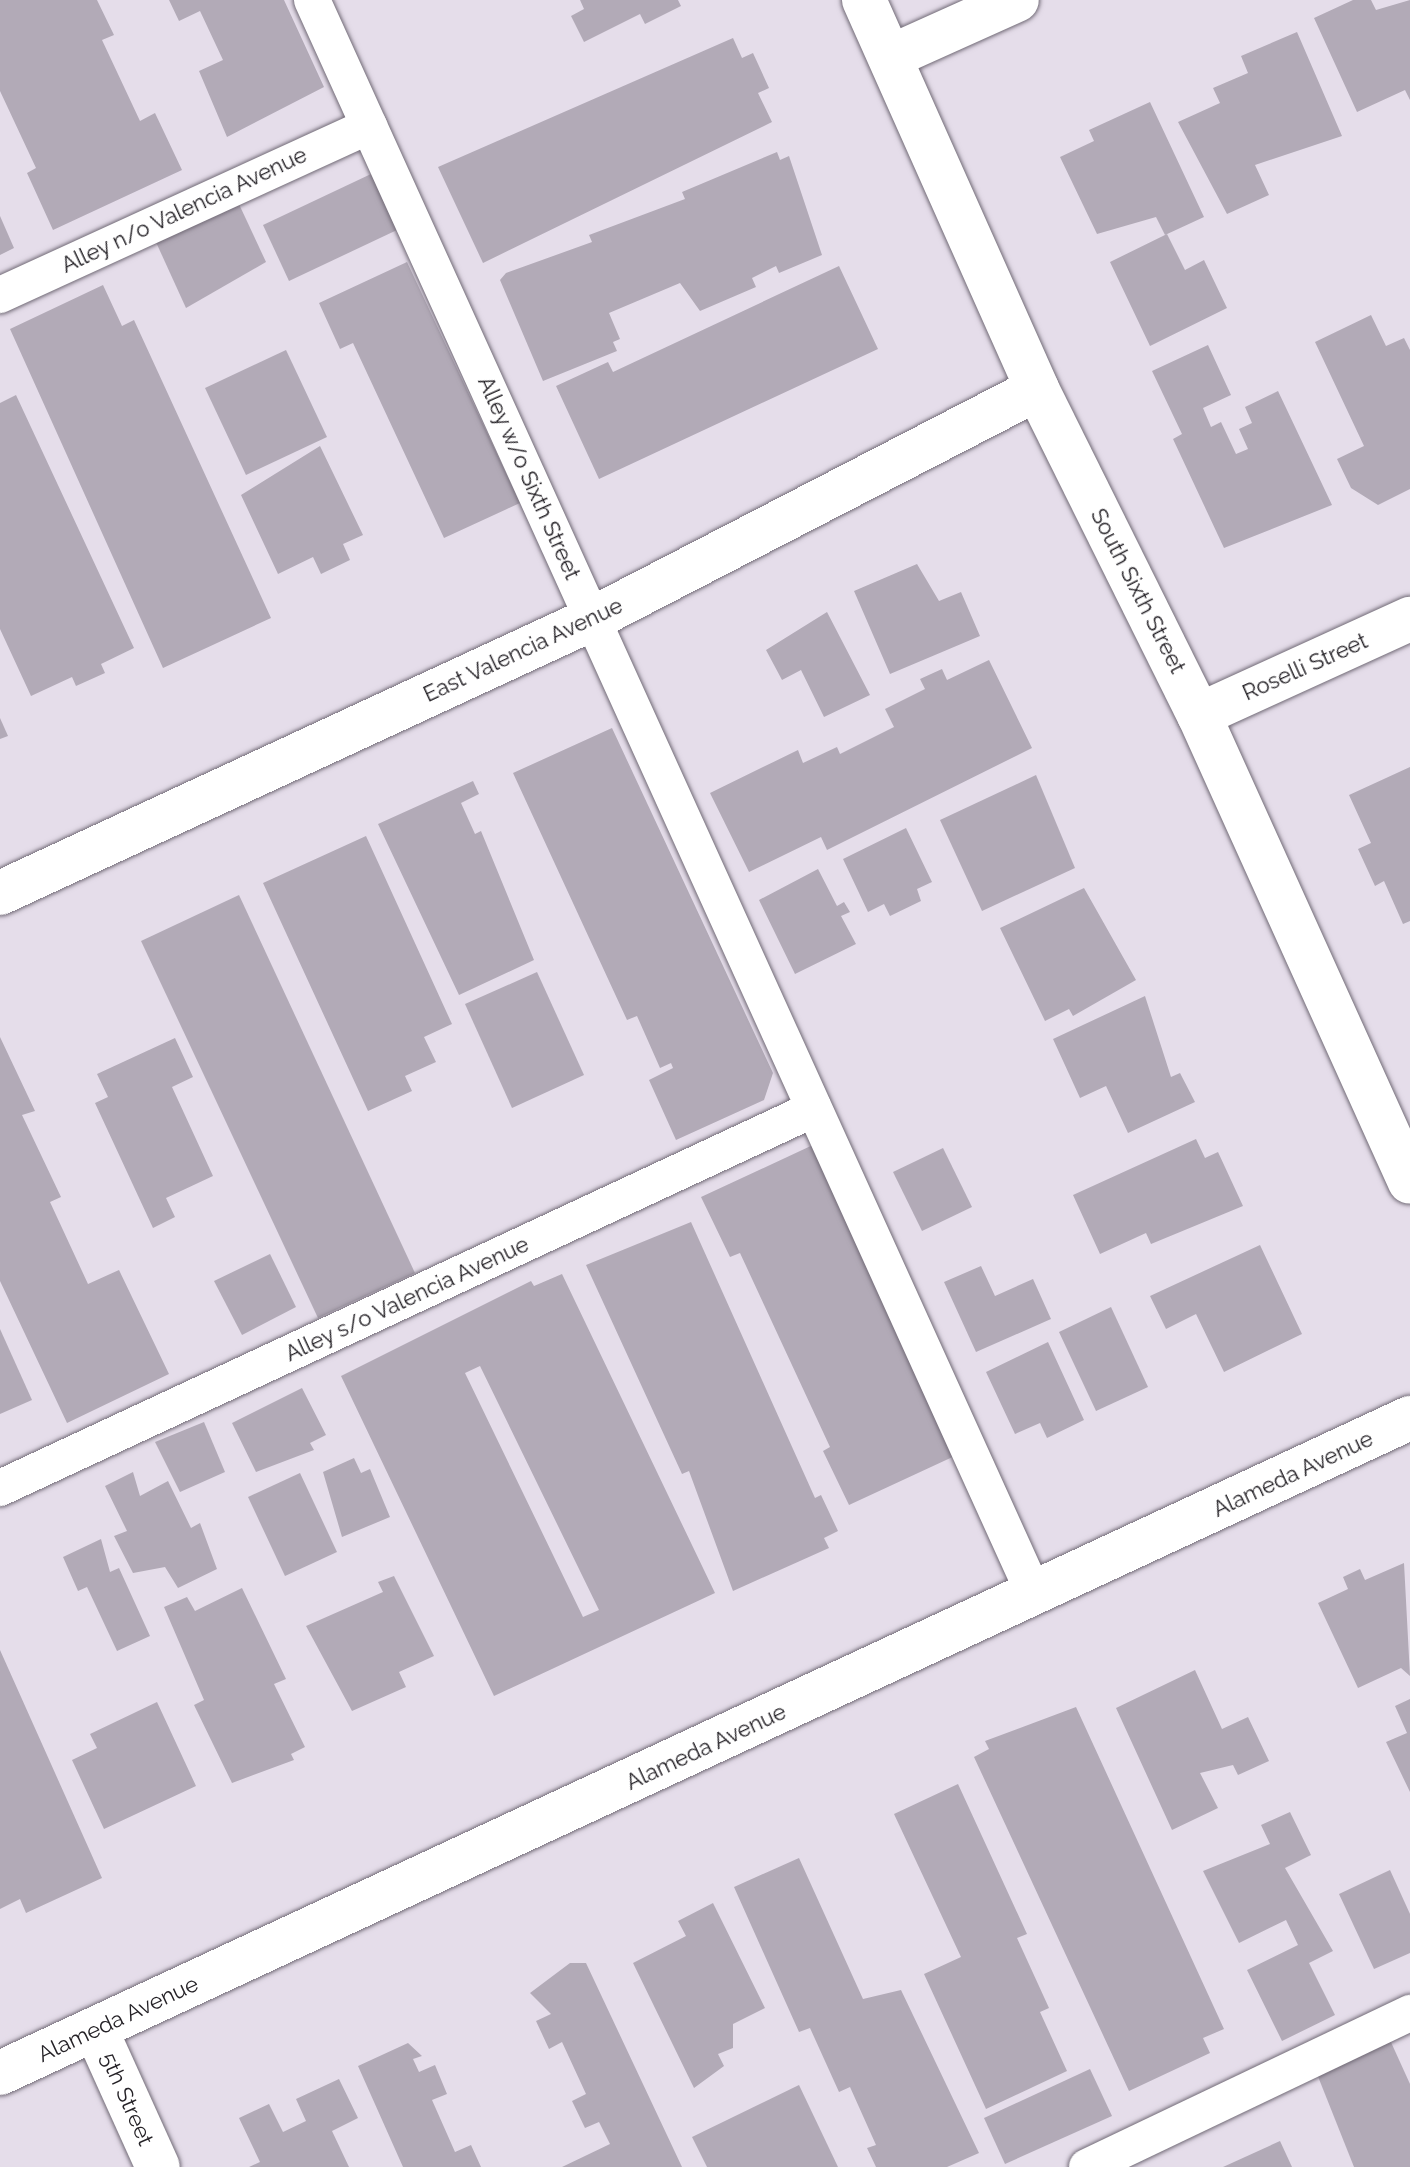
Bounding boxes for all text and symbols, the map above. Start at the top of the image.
street label: Alley n/o Valencia Avenue [56,141,312,279]
street label: Alley w/o Sixth Street [472,372,586,584]
street label: South Sixth Street [1085,504,1191,678]
street label: East Valencia Avenue [419,592,627,708]
street label: Roselli Street [1238,628,1372,706]
street label: Alley s/o Valencia Avenue [280,1230,534,1368]
street label: Alameda Avenue [1208,1425,1378,1523]
street label: Alameda Avenue [621,1698,791,1796]
street label: Alameda Avenue [33,1970,203,2068]
street label: 5th Street [95,2049,159,2149]

